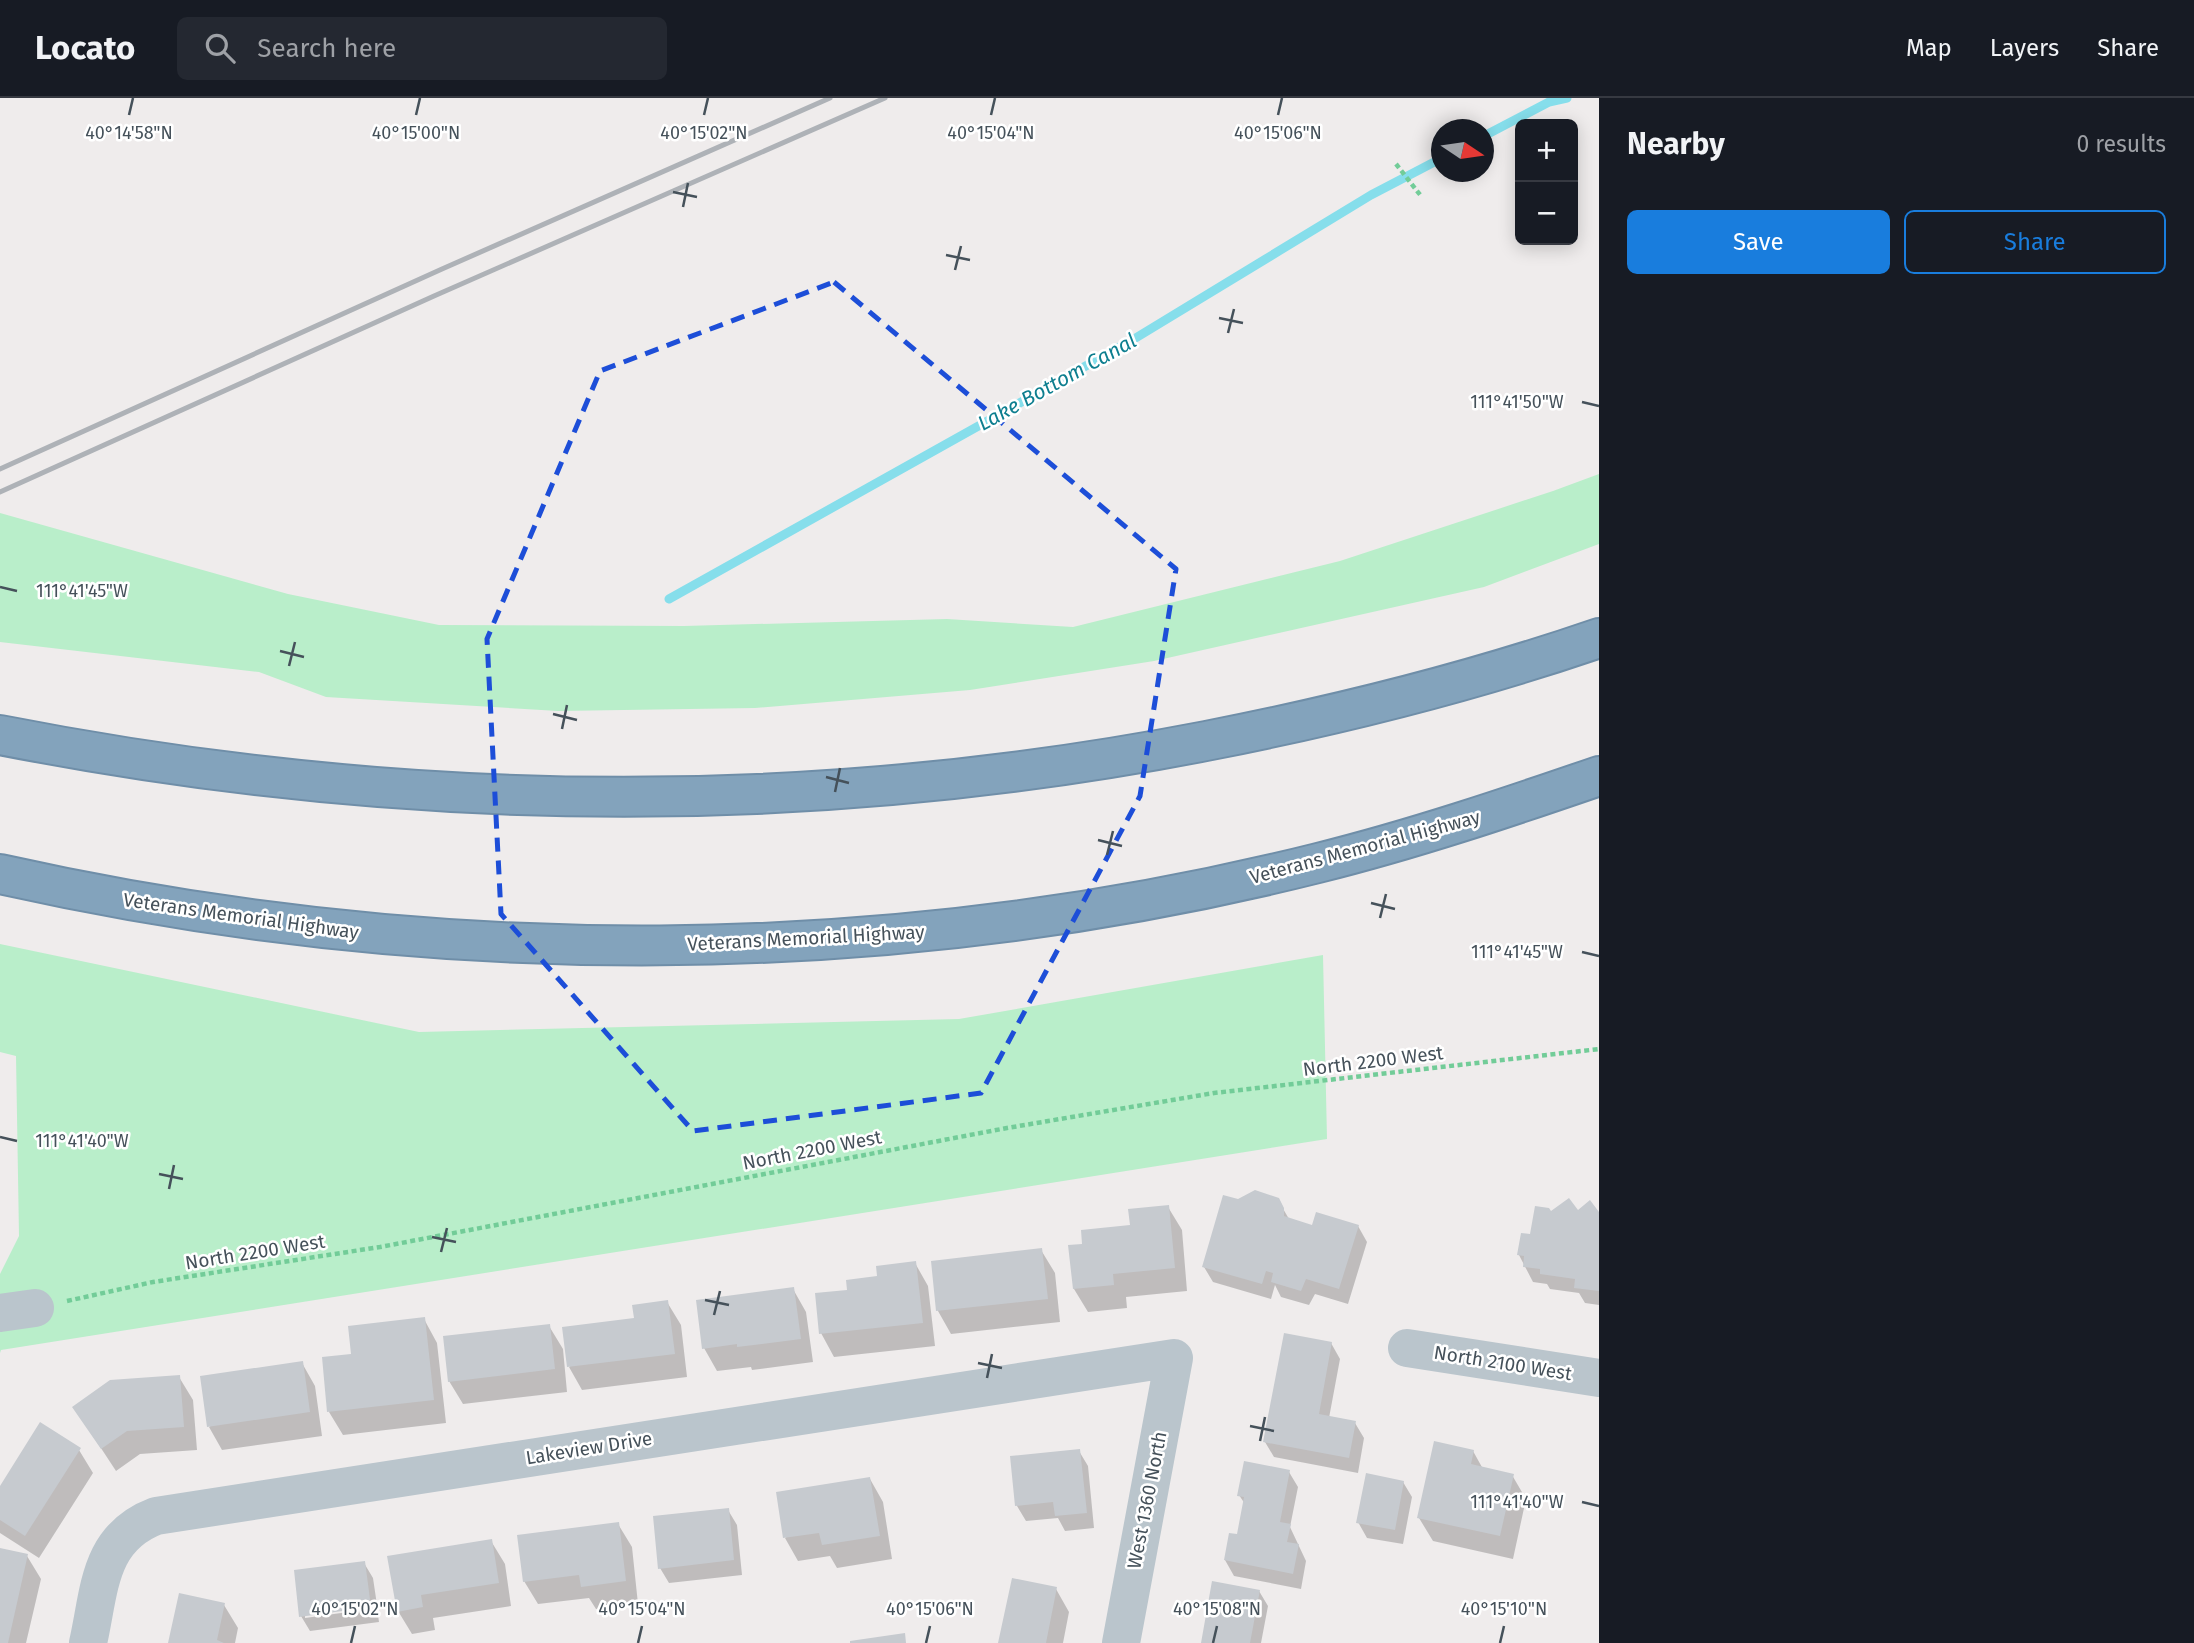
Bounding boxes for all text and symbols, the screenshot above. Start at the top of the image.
search box [177,17,667,80]
text: Locato [35,28,135,68]
icon: search [201,29,239,67]
text: Search here [257,33,396,64]
text: Map [1906,34,1952,62]
text: Layers [1990,34,2059,62]
text: Share [2097,34,2159,62]
north arrow [1431,119,1494,182]
map controls [1515,119,1578,245]
button: + [1515,119,1578,182]
text: 40°14'58"N [85,122,173,144]
text: 40°15'00"N [372,122,460,144]
text: 40°15'02"N [660,122,748,144]
text: 40°15'04"N [947,122,1035,144]
text: 40°15'06"N [1234,122,1322,144]
text: Nearby [1627,126,1725,162]
text: 0 results [2076,130,2166,158]
button: − [1515,182,1578,245]
button: Save [1627,210,1890,274]
button: Share [1904,210,2166,274]
water label: Lake Bottom Canal [973,328,1141,436]
text: 111°41'50"W [1470,391,1564,413]
text: 111°41'45"W [36,580,128,602]
street label: Veterans Memorial Highway [1247,805,1483,889]
street label: Veterans Memorial Highway [122,888,361,944]
street label: Veterans Memorial Highway [687,920,926,956]
text: 111°41'45"W [1471,941,1563,963]
street label: North 2200 West [1302,1041,1445,1081]
street label: North 2200 West [741,1125,884,1175]
text: 111°41'40"W [35,1130,129,1152]
street label: North 2200 West [184,1230,327,1274]
street label: North 2100 West [1432,1341,1574,1385]
street label: Lakeview Drive [524,1427,654,1469]
street label: West 1360 North [1122,1429,1172,1571]
text: 111°41'40"W [1470,1491,1564,1513]
text: 40°15'02"N [311,1598,399,1620]
text: 40°15'04"N [598,1598,686,1620]
text: 40°15'06"N [886,1598,974,1620]
text: 40°15'08"N [1173,1598,1261,1620]
text: 40°15'10"N [1461,1598,1547,1620]

